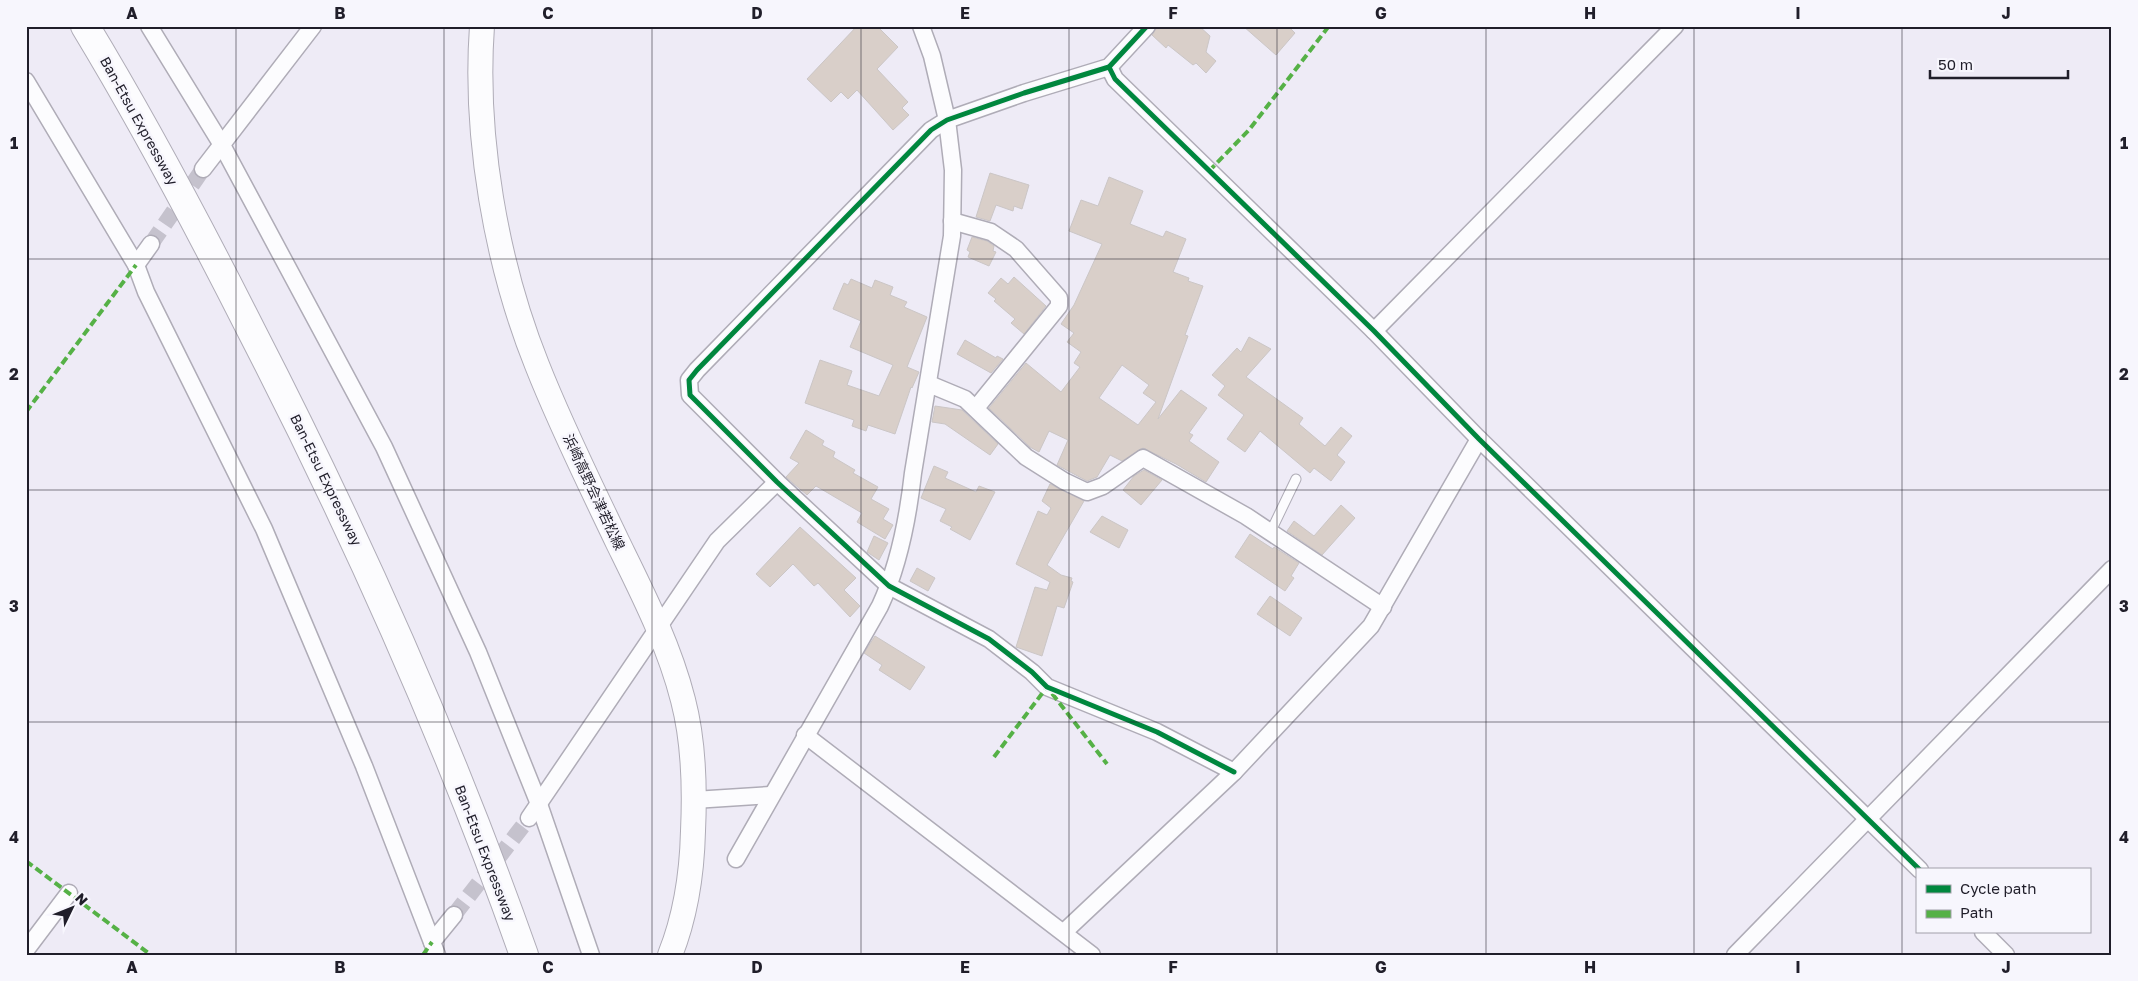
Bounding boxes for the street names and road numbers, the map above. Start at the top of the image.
street label: Ban-Etsu Expressway [97,53,182,188]
street label: Ban-Etsu Expressway [287,411,366,549]
street label: 浜崎高野会津若松線 [560,431,629,552]
street label: Ban-Etsu Expressway [452,782,519,923]

